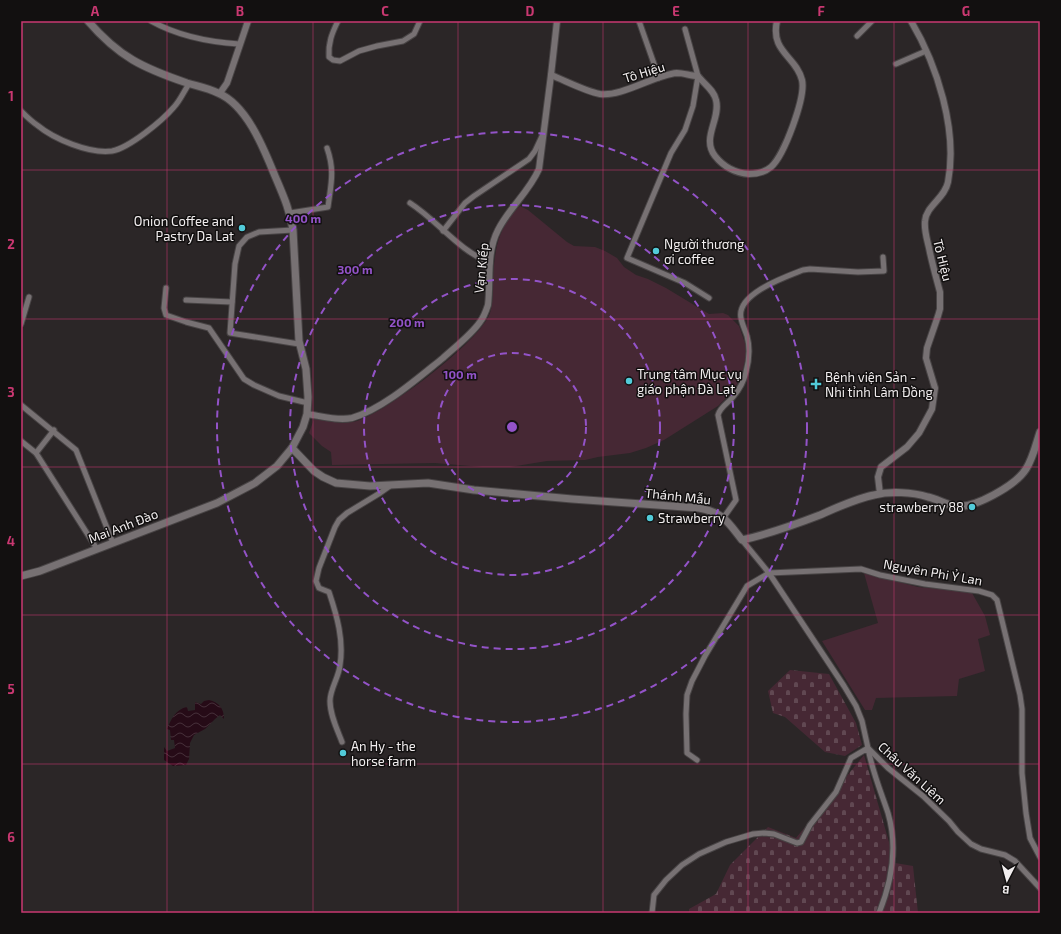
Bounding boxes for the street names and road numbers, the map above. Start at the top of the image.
street label: Tô Hiệu [621,58,667,86]
street label: Tô Hiệu [930,237,956,283]
street label: Vạn Kiếp [470,242,492,294]
street label: Thánh Mẫu [644,485,712,507]
street label: Mai Anh Đào [86,505,160,547]
street label: Nguyên Phi Ỷ Lan [882,554,984,589]
street label: Châu Văn Liêm [875,738,949,808]

